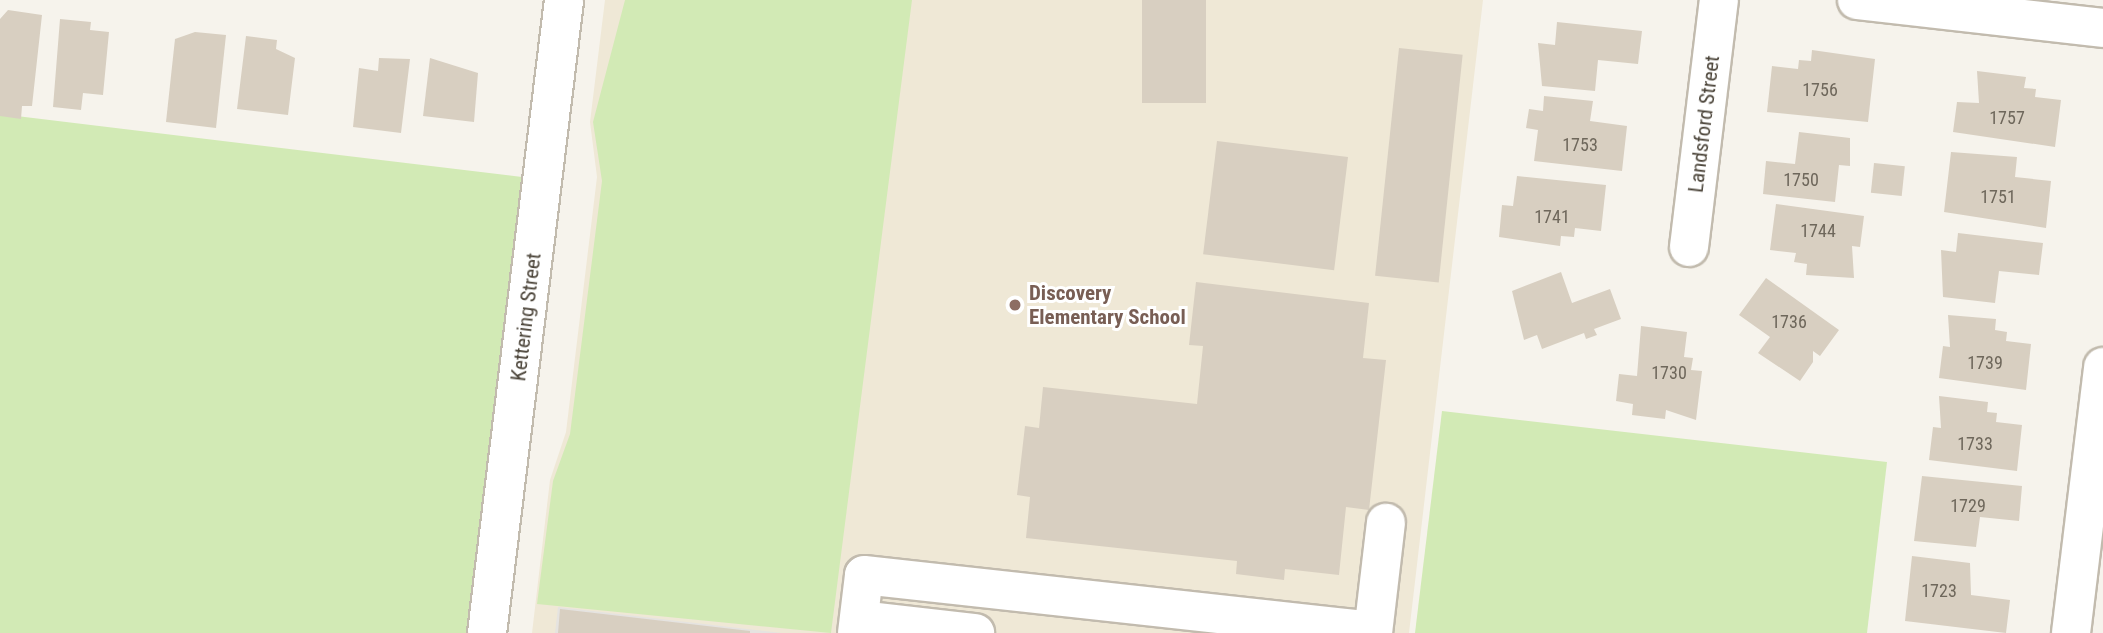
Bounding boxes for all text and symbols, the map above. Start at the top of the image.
street label: Landsford Street [1683,54,1725,194]
house number: 1756 [1802,79,1838,101]
house number: 1757 [1989,107,2025,129]
house number: 1753 [1562,134,1598,156]
house number: 1750 [1783,169,1819,191]
house number: 1751 [1980,186,2016,208]
house number: 1741 [1534,206,1570,228]
house number: 1744 [1800,220,1836,242]
street label: Kettering Street [506,251,546,383]
place label: Discovery Elementary School [1029,280,1186,330]
marker: Discovery Elementary School [1007,297,1023,313]
house number: 1736 [1771,311,1807,333]
house number: 1739 [1967,352,2003,374]
house number: 1730 [1651,362,1687,384]
house number: 1733 [1957,433,1993,455]
house number: 1729 [1950,495,1986,517]
house number: 1723 [1921,580,1957,602]

